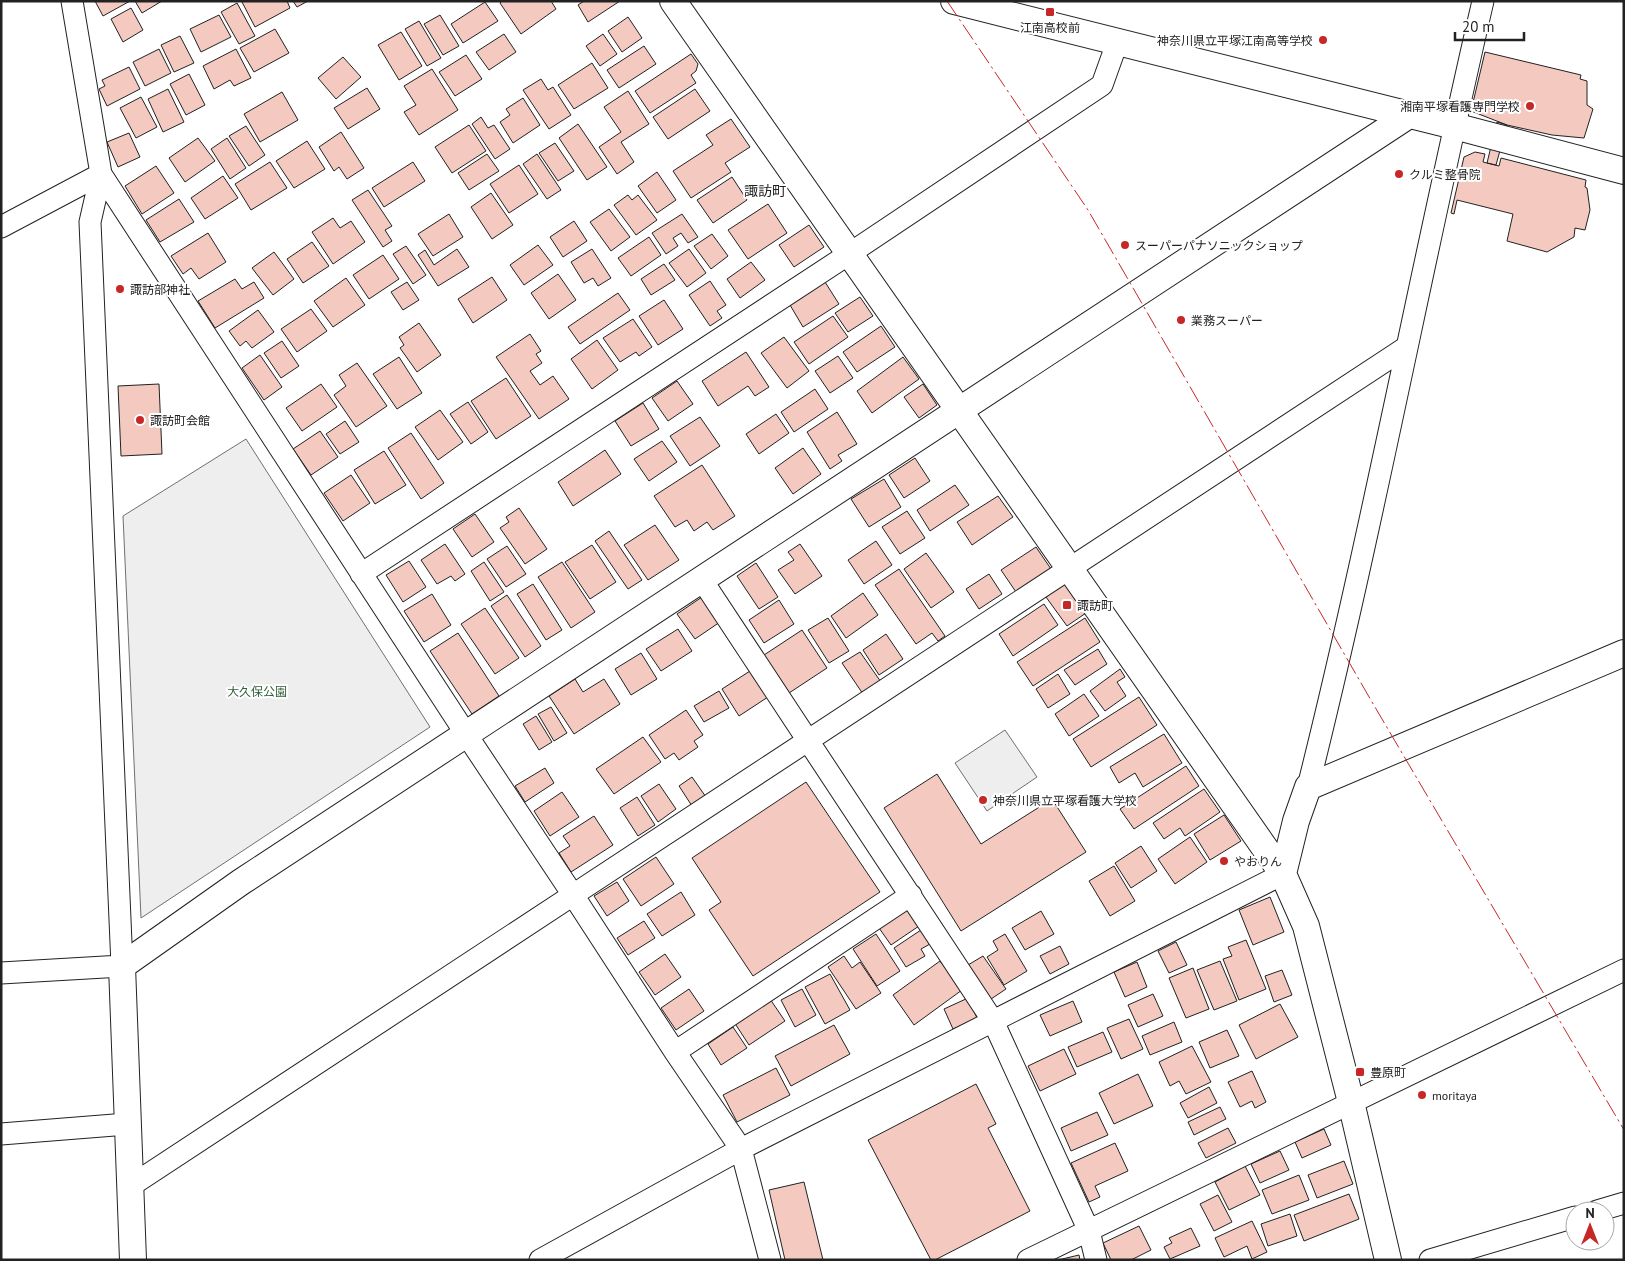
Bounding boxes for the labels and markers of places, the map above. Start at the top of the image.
marker: 江南高校前 [1044,6,1056,18]
place label: 江南高校前 [1020,20,1080,35]
place label: 神奈川県立平塚江南高等学校 [1157,33,1313,48]
marker: 神奈川県立平塚江南高等学校 [1317,34,1329,46]
place label: 湘南平塚看護専門学校 [1400,99,1520,114]
marker: 湘南平塚看護専門学校 [1524,100,1536,112]
place label: クルミ整骨院 [1409,167,1481,182]
marker: クルミ整骨院 [1393,168,1405,180]
place label: スーパーパナソニックショップ [1135,238,1303,253]
marker: スーパーパナソニックショップ [1119,239,1131,251]
place label: 諏訪部神社 [130,282,190,297]
marker: 諏訪部神社 [114,283,126,295]
place label: 業務スーパー [1191,313,1263,328]
marker: 業務スーパー [1175,314,1187,326]
place label: 諏訪町会館 [150,413,210,428]
marker: 諏訪町会館 [134,414,146,426]
place label: 諏訪町 [1077,598,1113,613]
marker: 諏訪町 [1061,599,1073,611]
place label: 神奈川県立平塚看護大学校 [993,793,1137,808]
marker: 神奈川県立平塚看護大学校 [977,794,989,806]
place label: やおりん [1234,854,1282,869]
marker: やおりん [1218,855,1230,867]
place label: 豊原町 [1370,1065,1406,1080]
marker: 豊原町 [1354,1066,1366,1078]
place label: moritaya [1432,1088,1477,1103]
marker: moritaya [1416,1089,1428,1101]

